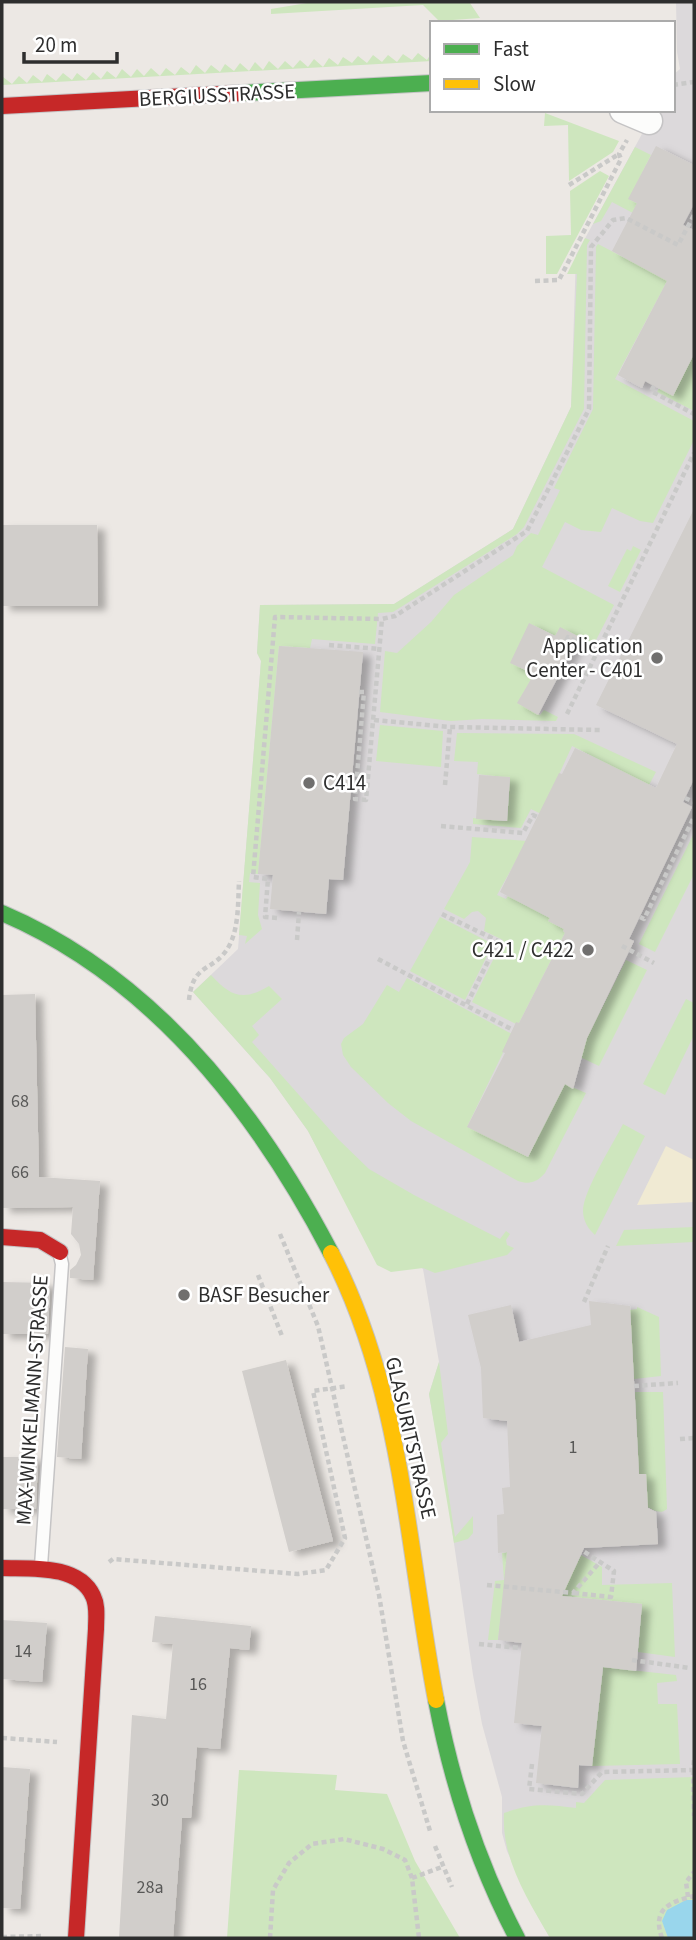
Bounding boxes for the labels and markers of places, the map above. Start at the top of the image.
place label: Application Center - C401 [526,631,643,685]
marker: Application Center - C401 [649,650,665,666]
place label: C414 [323,768,366,798]
marker: C414 [301,775,317,791]
place label: C421 / C422 [472,935,574,965]
marker: C421 / C422 [580,942,596,958]
place label: BASF Besucher [198,1280,330,1310]
marker: BASF Besucher [176,1287,192,1303]

